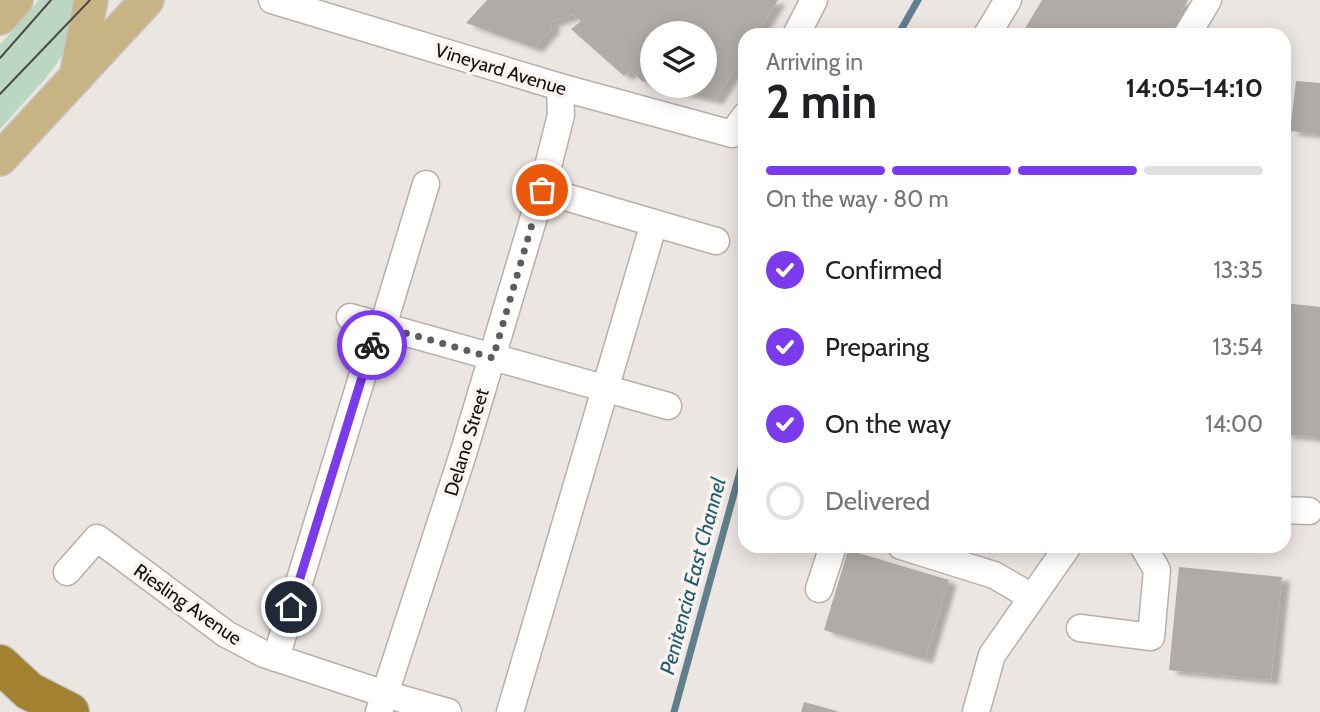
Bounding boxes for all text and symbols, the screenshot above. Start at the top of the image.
map controls [640,21,717,98]
button: layers [640,21,717,98]
street label: Vineyard Avenue [432,39,570,100]
text: Arriving in [766,48,863,76]
text: 14:05–14:10 [1126,72,1263,104]
text: 2 min [766,74,877,130]
pin [512,160,572,220]
icon: bag [523,171,561,209]
text: On the way · 80 m [766,185,949,213]
icon: check [766,251,804,289]
text: Confirmed [825,254,942,286]
text: 13:35 [1213,256,1263,284]
courier [337,310,407,380]
icon: bike [353,326,391,364]
icon: check [766,328,804,366]
text: Preparing [825,331,929,363]
text: 13:54 [1213,333,1263,361]
street label: Delano Street [439,385,494,499]
icon: check [766,405,804,443]
text: On the way [825,408,951,440]
text: 14:00 [1205,410,1263,438]
water label: Penitencia East Channel [654,475,731,677]
text: Delivered [825,485,930,517]
street label: Riesling Avenue [129,559,246,650]
pin [261,577,321,637]
icon: home [272,588,310,626]

